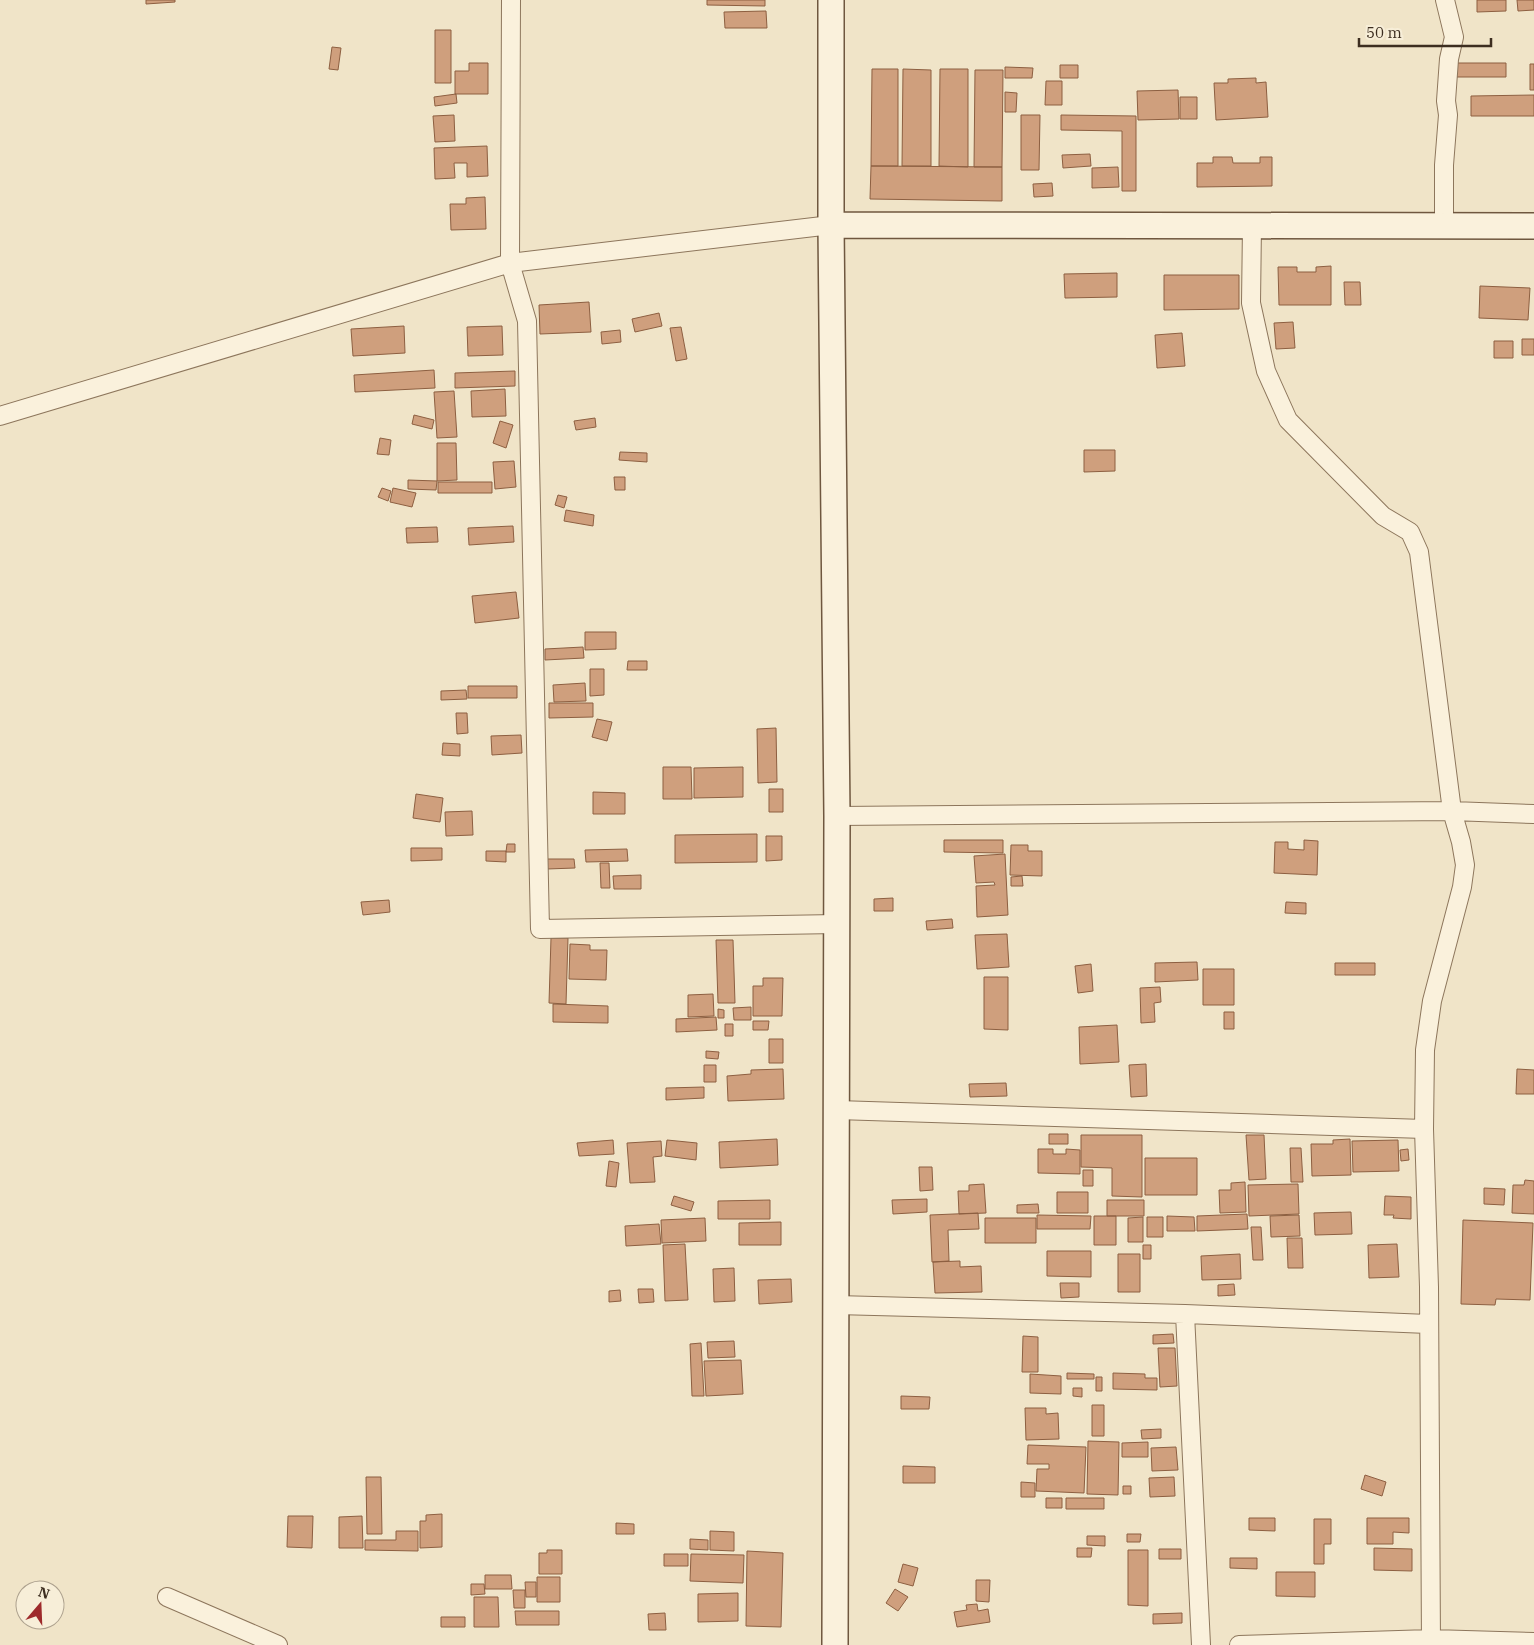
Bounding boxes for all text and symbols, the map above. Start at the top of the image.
scale bar [1359,15,1492,47]
text: 50 m [1366,23,1402,42]
north arrow [15,1580,65,1630]
text: N [36,1582,52,1603]

